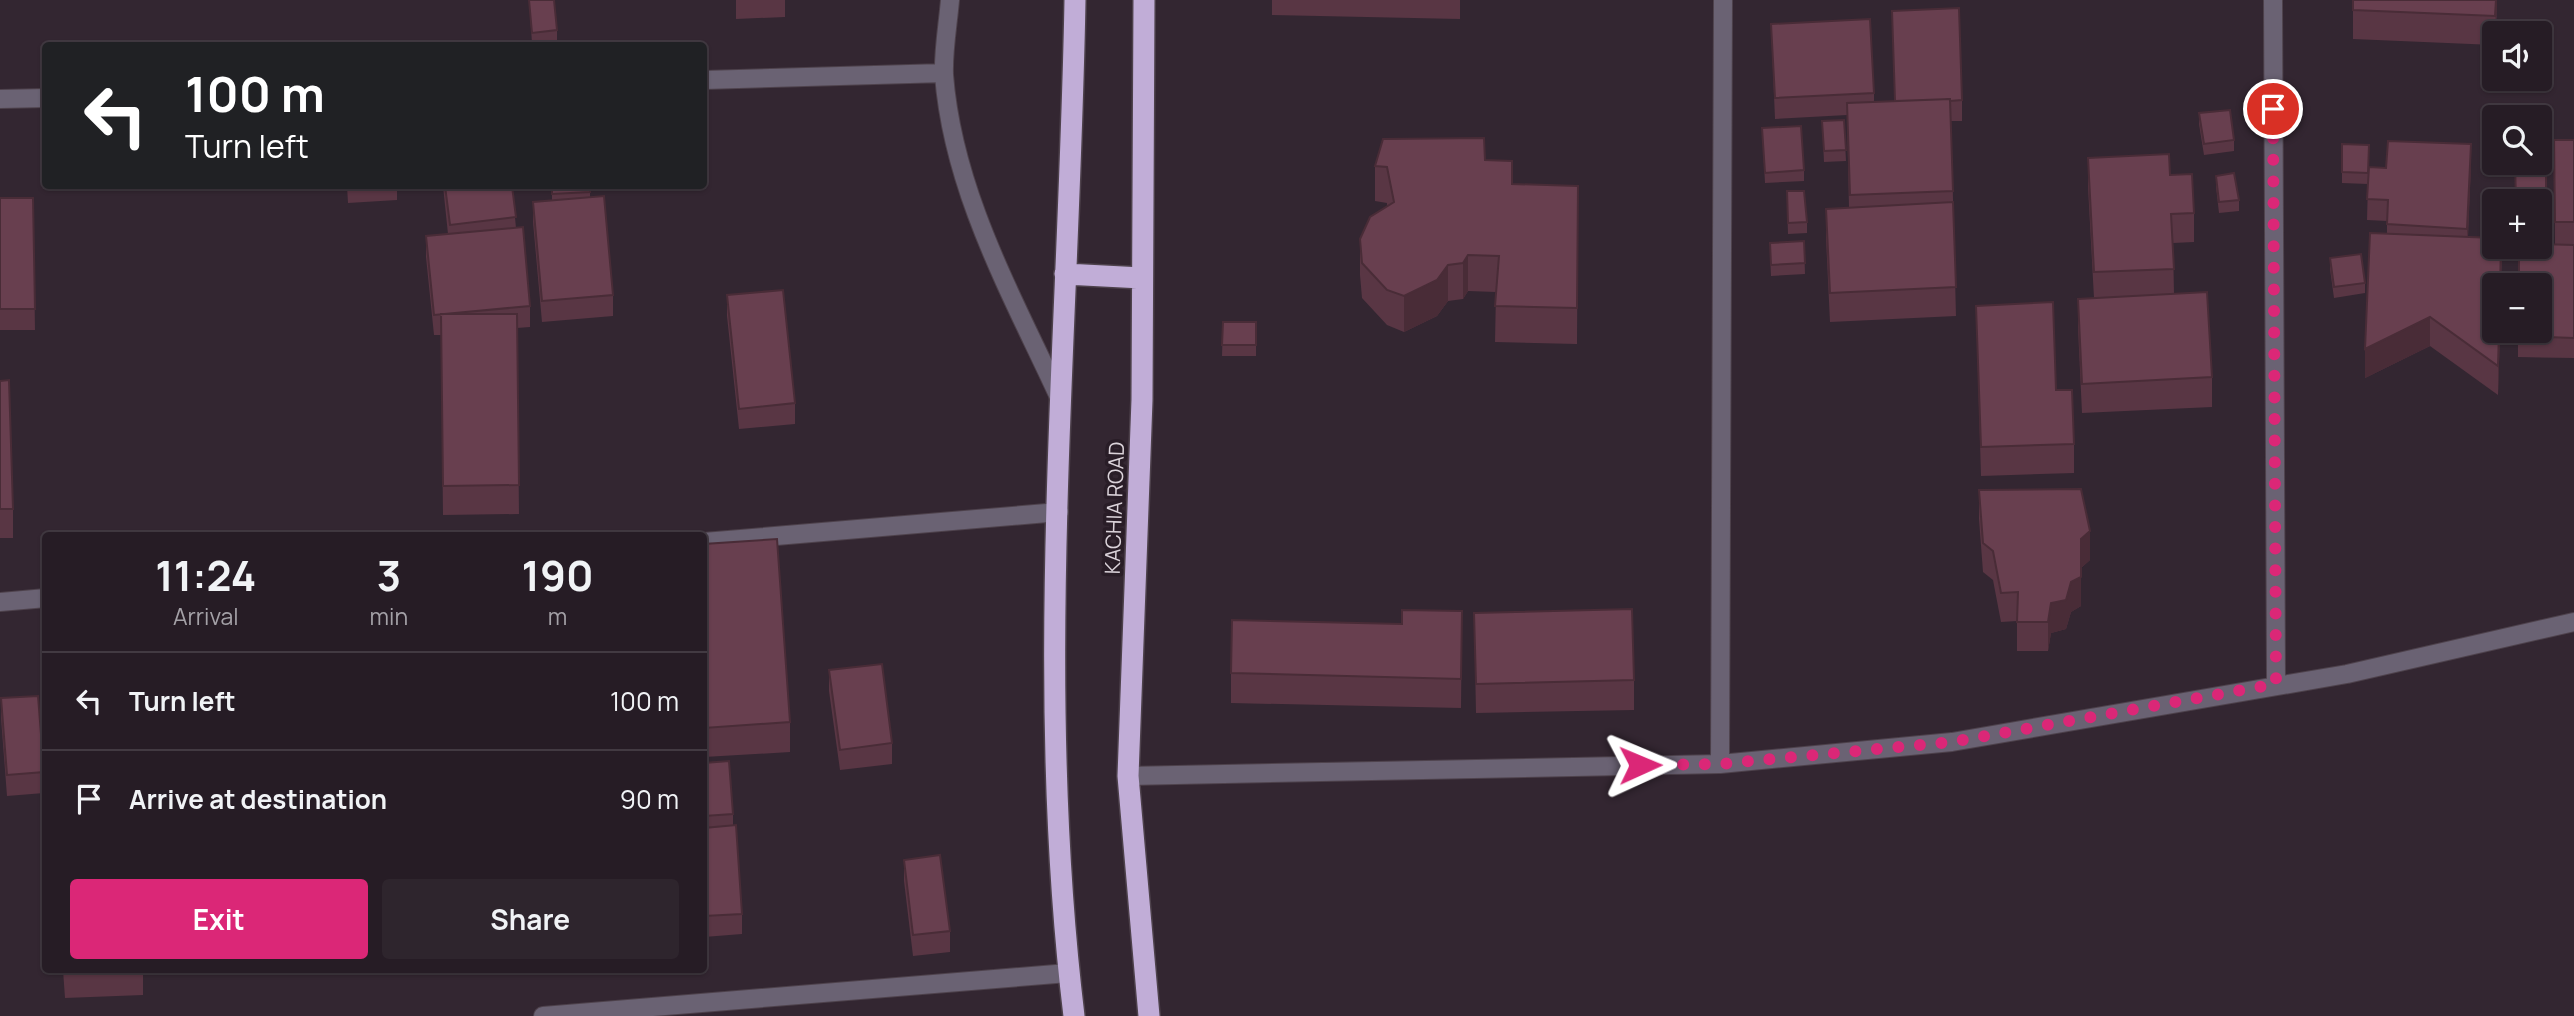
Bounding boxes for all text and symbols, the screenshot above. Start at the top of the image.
map controls [2482,21,2552,343]
button: sound [2482,21,2552,91]
text: 100 m [185,60,325,127]
icon: left [70,70,161,161]
pin [2243,79,2303,139]
icon: arrive [2254,90,2292,128]
button: search [2482,105,2552,175]
text: Turn left [185,124,309,168]
button: + [2482,189,2552,259]
button: − [2482,273,2552,343]
street label: KACHIA ROAD [1098,441,1130,575]
text: 11:24 [155,546,256,604]
text: 3 [377,546,401,604]
text: 190 [521,546,594,604]
text: Arrival [173,600,239,632]
text: min [370,600,408,632]
text: m [548,600,567,632]
icon: left [70,682,108,720]
text: Turn left [129,683,236,719]
text: 100 m [610,683,679,719]
position arrow [1603,728,1677,802]
icon: arrive [70,780,108,818]
text: Arrive at destination [129,781,387,817]
text: 90 m [620,781,679,817]
button: Exit [70,879,368,959]
button: Share [382,879,679,959]

